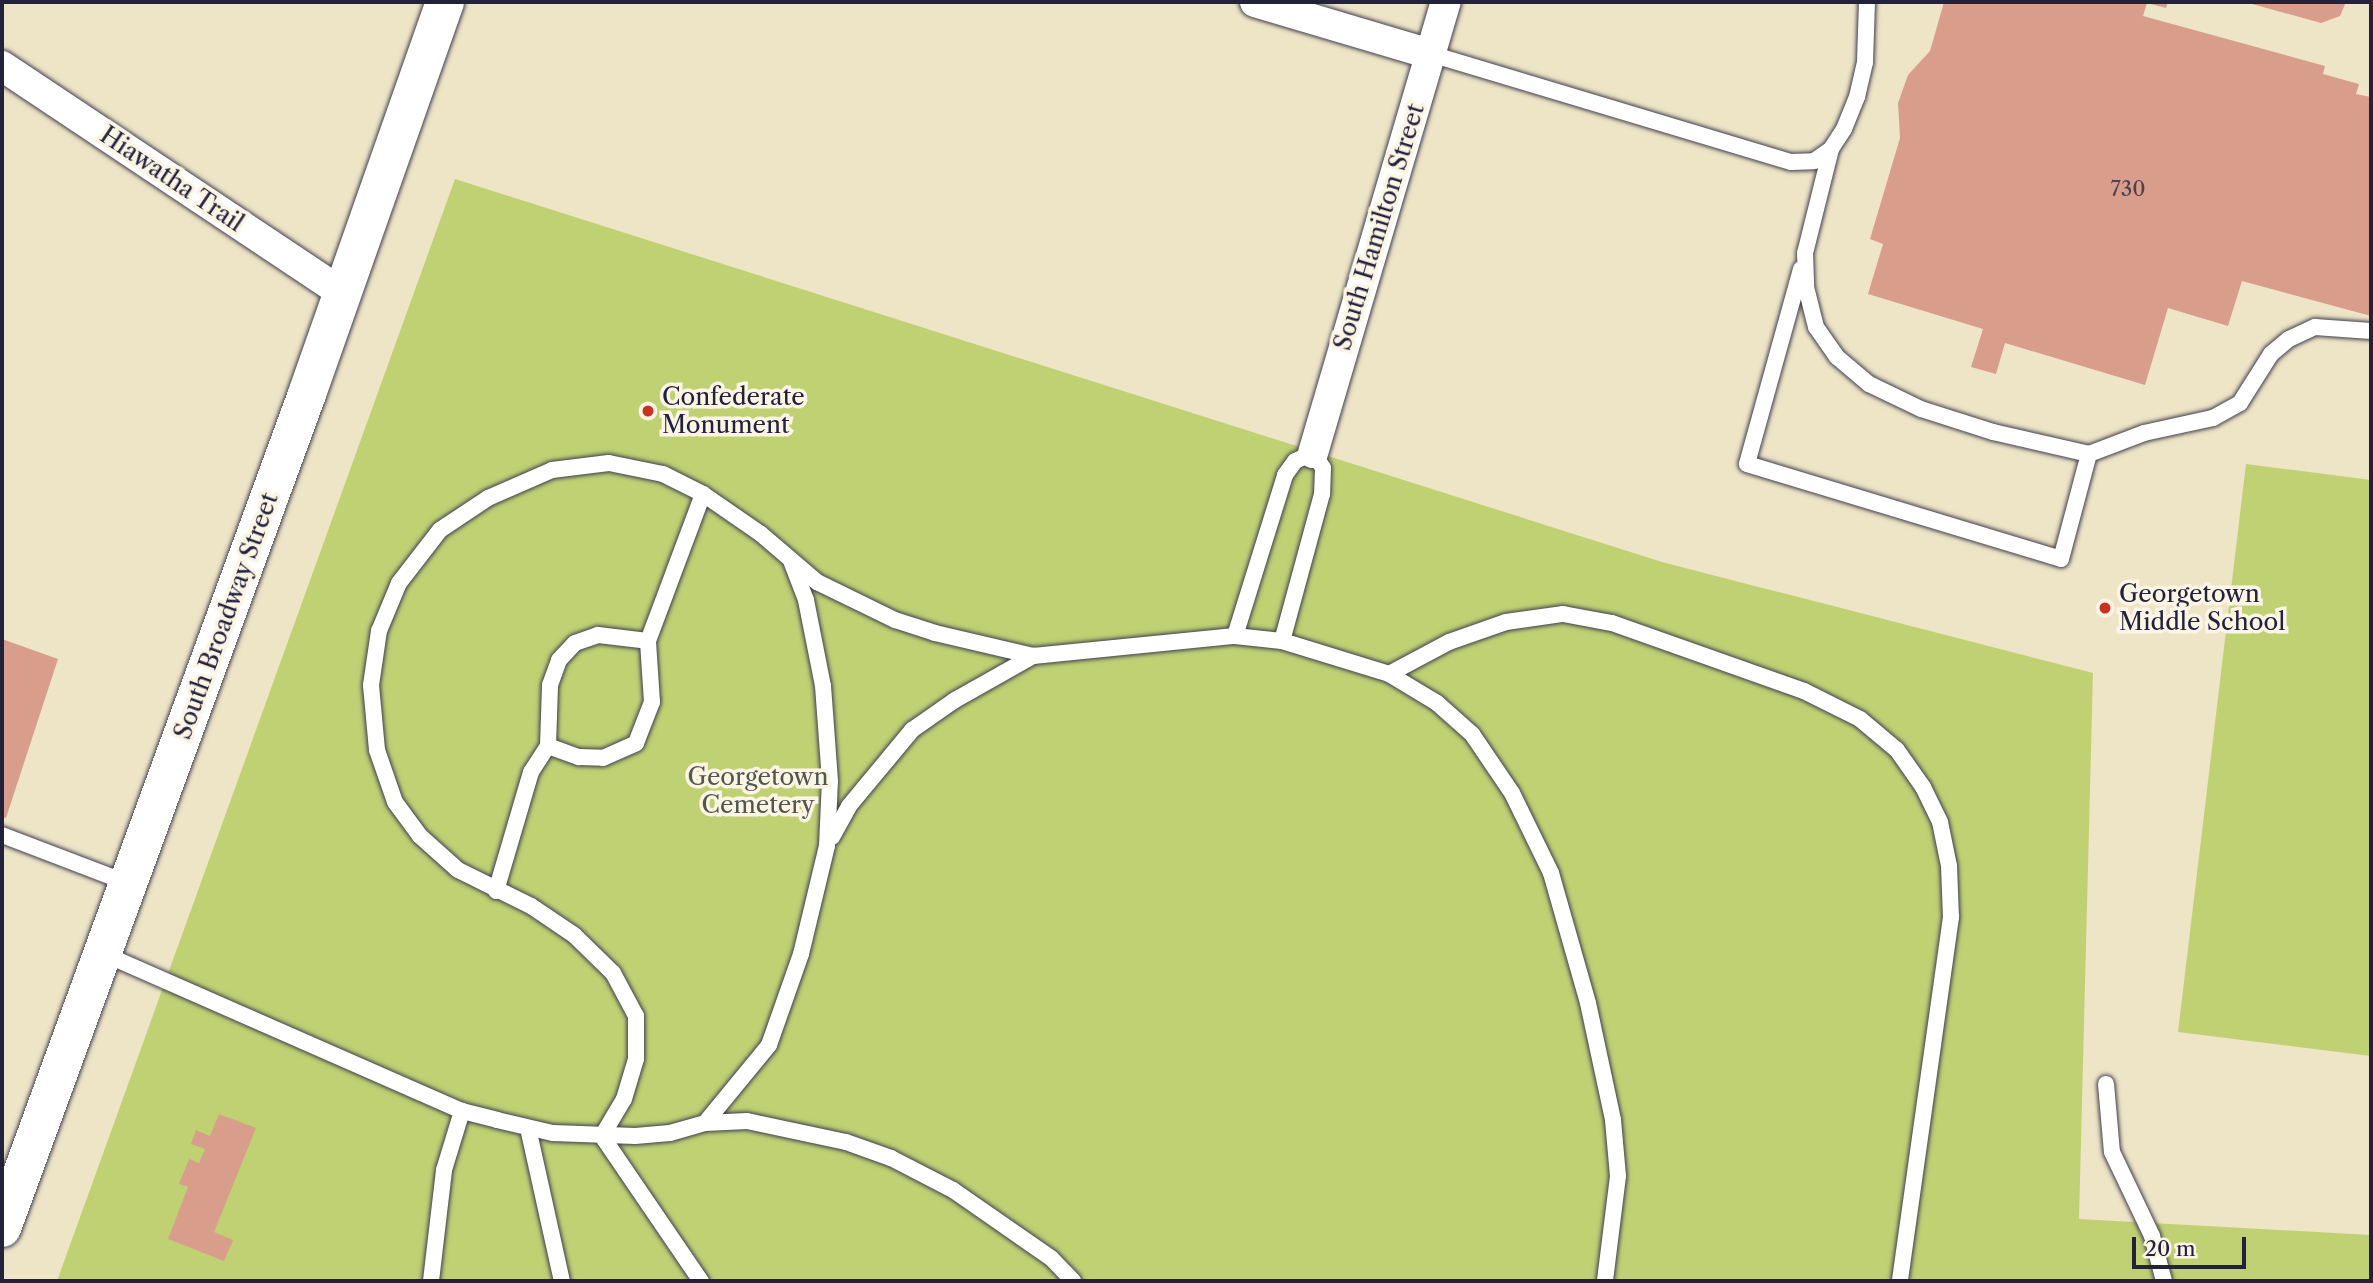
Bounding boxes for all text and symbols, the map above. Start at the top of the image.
street label: South Hamilton Street [1328,100,1430,354]
street label: Hiawatha Trail [94,120,250,238]
house number: 730 [2110,176,2146,202]
place label: Confederate Monument [662,383,805,439]
marker: Confederate Monument [640,403,656,419]
street label: South Broadway Street [168,488,284,744]
place label: Georgetown Middle School [2119,580,2285,636]
marker: Georgetown Middle School [2097,600,2113,616]
park label: Georgetown Cemetery [688,763,828,819]
scale bar [2135,1224,2249,1268]
text: 20 m [2145,1236,2196,1261]

